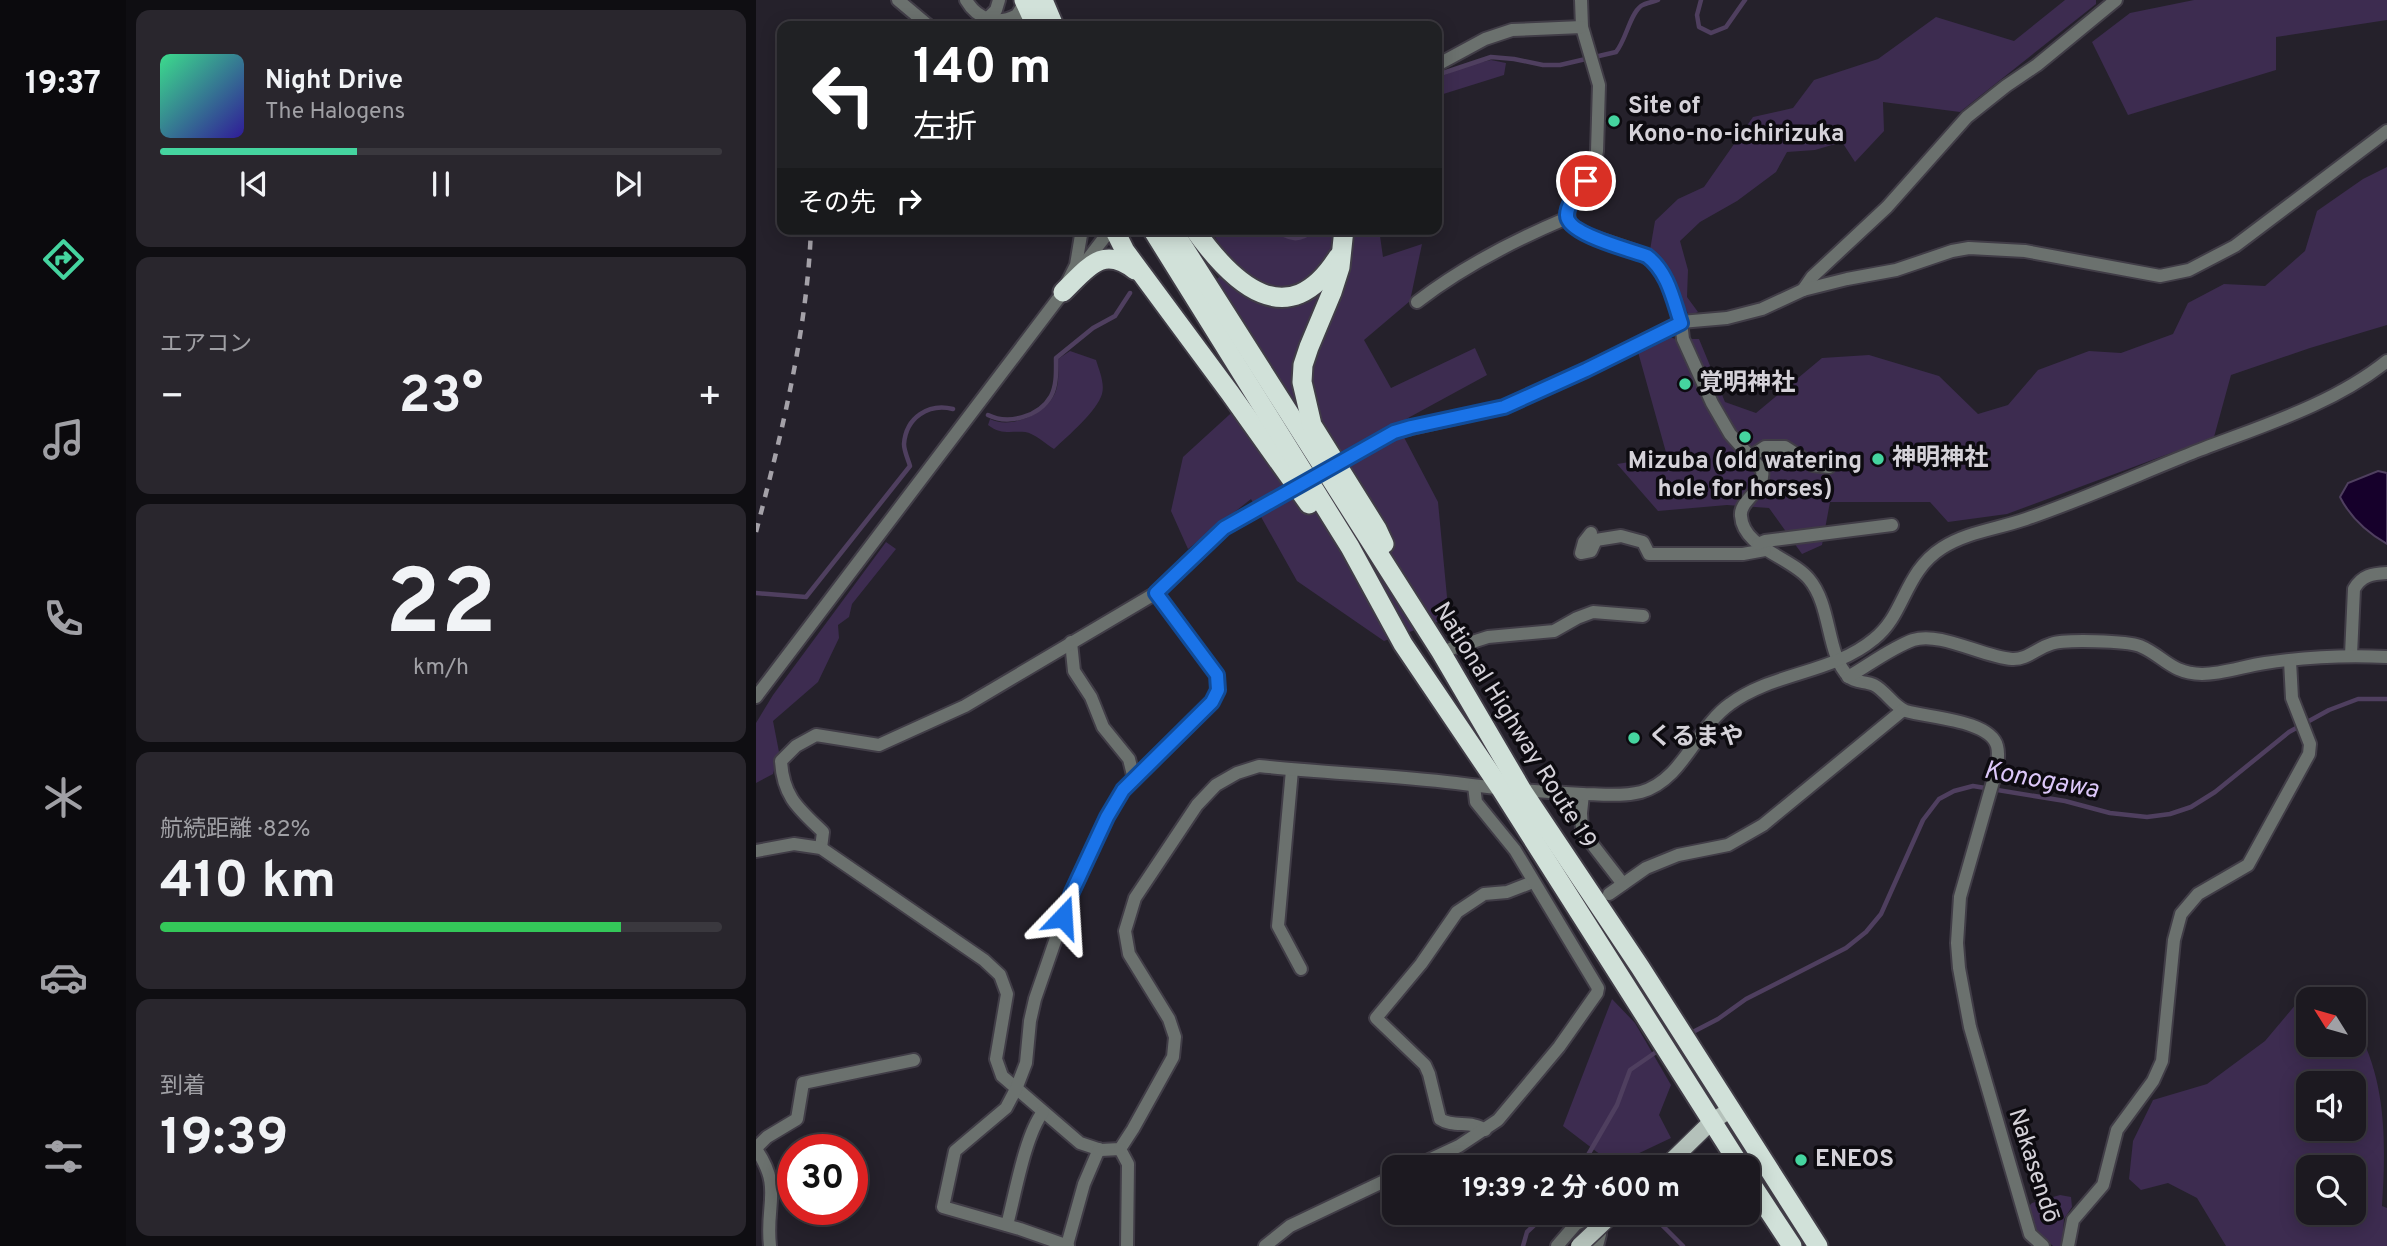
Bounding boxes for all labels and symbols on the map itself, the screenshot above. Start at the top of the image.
place label: Site of Kono-no-ichirizuka [1628,92,1844,150]
marker: Site of Kono-no-ichirizuka [1606,113,1622,129]
pin [1556,151,1616,211]
place label: 覚明神社 [1699,369,1795,399]
marker: 覚明神社 [1677,376,1693,392]
marker: Mizuba (old watering hole for horses) [1737,429,1753,445]
place label: 神明神社 [1892,444,1988,474]
place label: Mizuba (old watering hole for horses) [1628,447,1862,505]
marker: 神明神社 [1870,451,1886,467]
street label: National Highway Route 19 [1426,597,1602,855]
place label: くるまや [1648,723,1744,753]
marker: くるまや [1626,730,1642,746]
water label: Konogawa [1981,755,2102,807]
position arrow [1026,880,1100,954]
north arrow [2296,987,2366,1057]
street label: Nakasendō [2000,1105,2066,1227]
speed limit sign: 30 [777,1134,868,1225]
place label: ENEOS [1815,1145,1894,1175]
marker: ENEOS [1793,1152,1809,1168]

